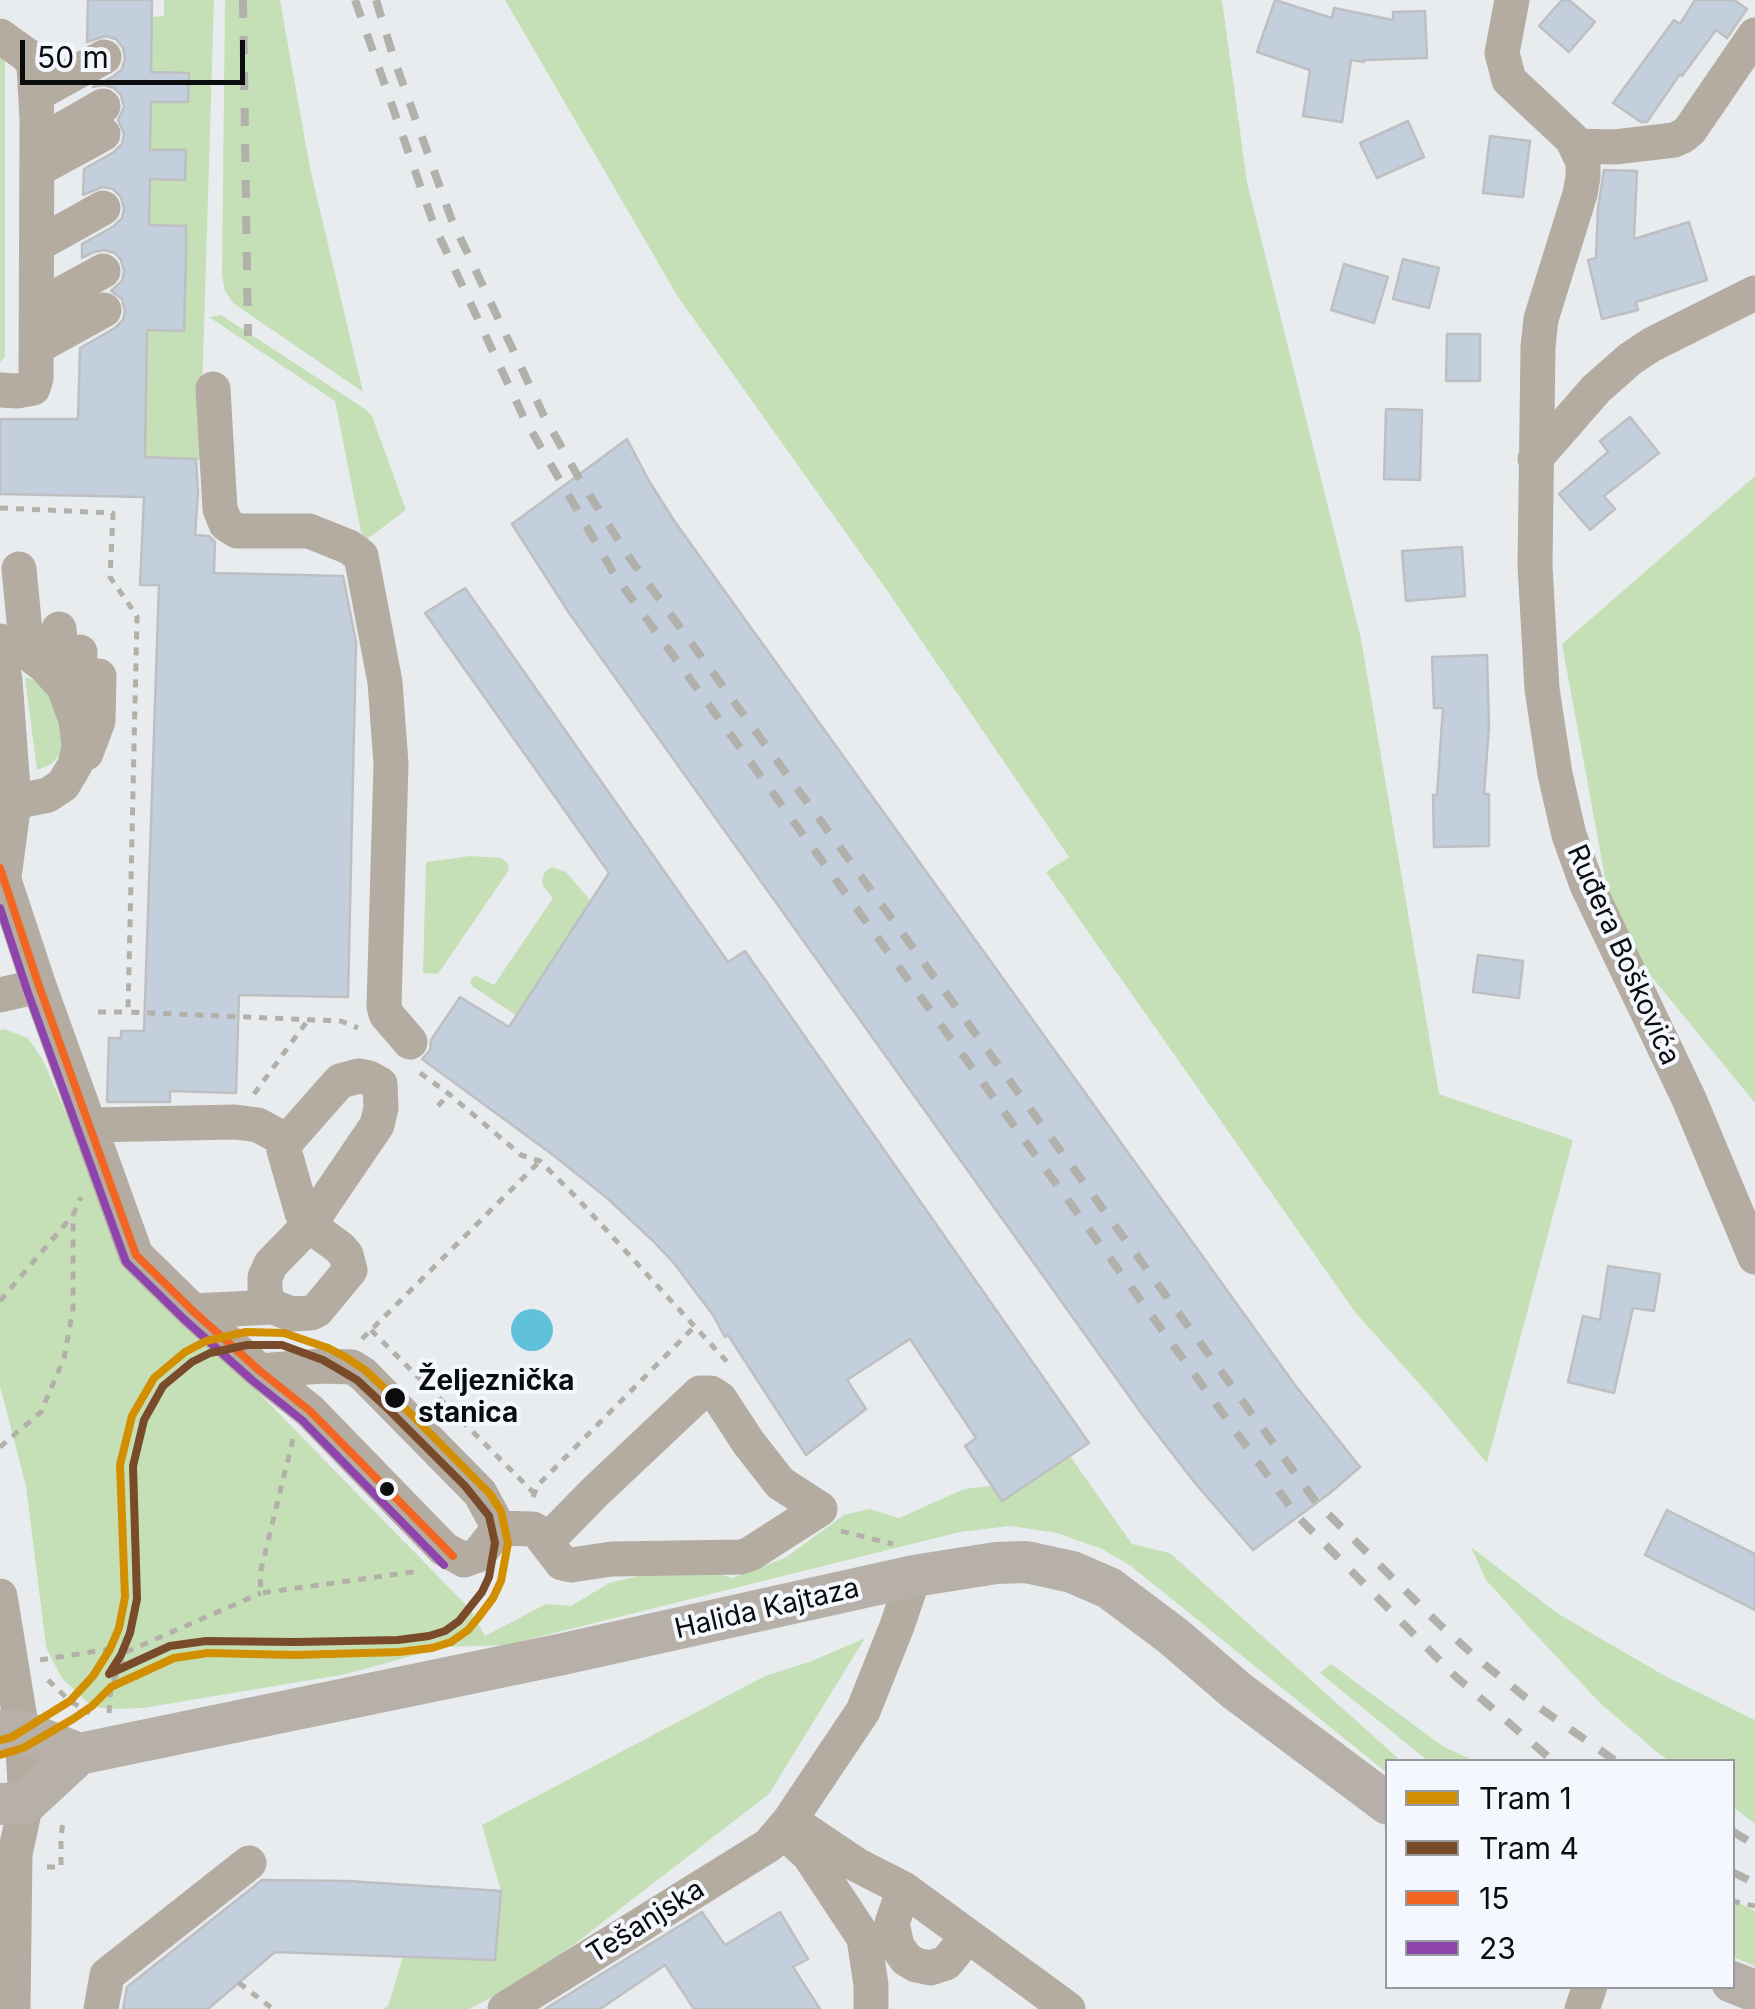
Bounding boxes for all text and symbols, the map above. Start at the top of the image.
scale bar [25,20,250,82]
text: 50 m [37,39,109,75]
street label: Ruđera Boškovića [1559,840,1687,1070]
place label: Željeznička stanica [418,1365,575,1431]
marker: Željeznička stanica [382,1385,408,1411]
unlabelled marker [377,1479,397,1499]
street label: Halida Kajtaza [671,1571,863,1647]
legend [1385,1759,1735,1989]
text: Tram 1 [1479,1780,1572,1816]
text: Tram 4 [1479,1830,1579,1866]
street label: Tešanjska [581,1873,711,1971]
text: 15 [1479,1880,1509,1916]
text: 23 [1479,1930,1516,1966]

